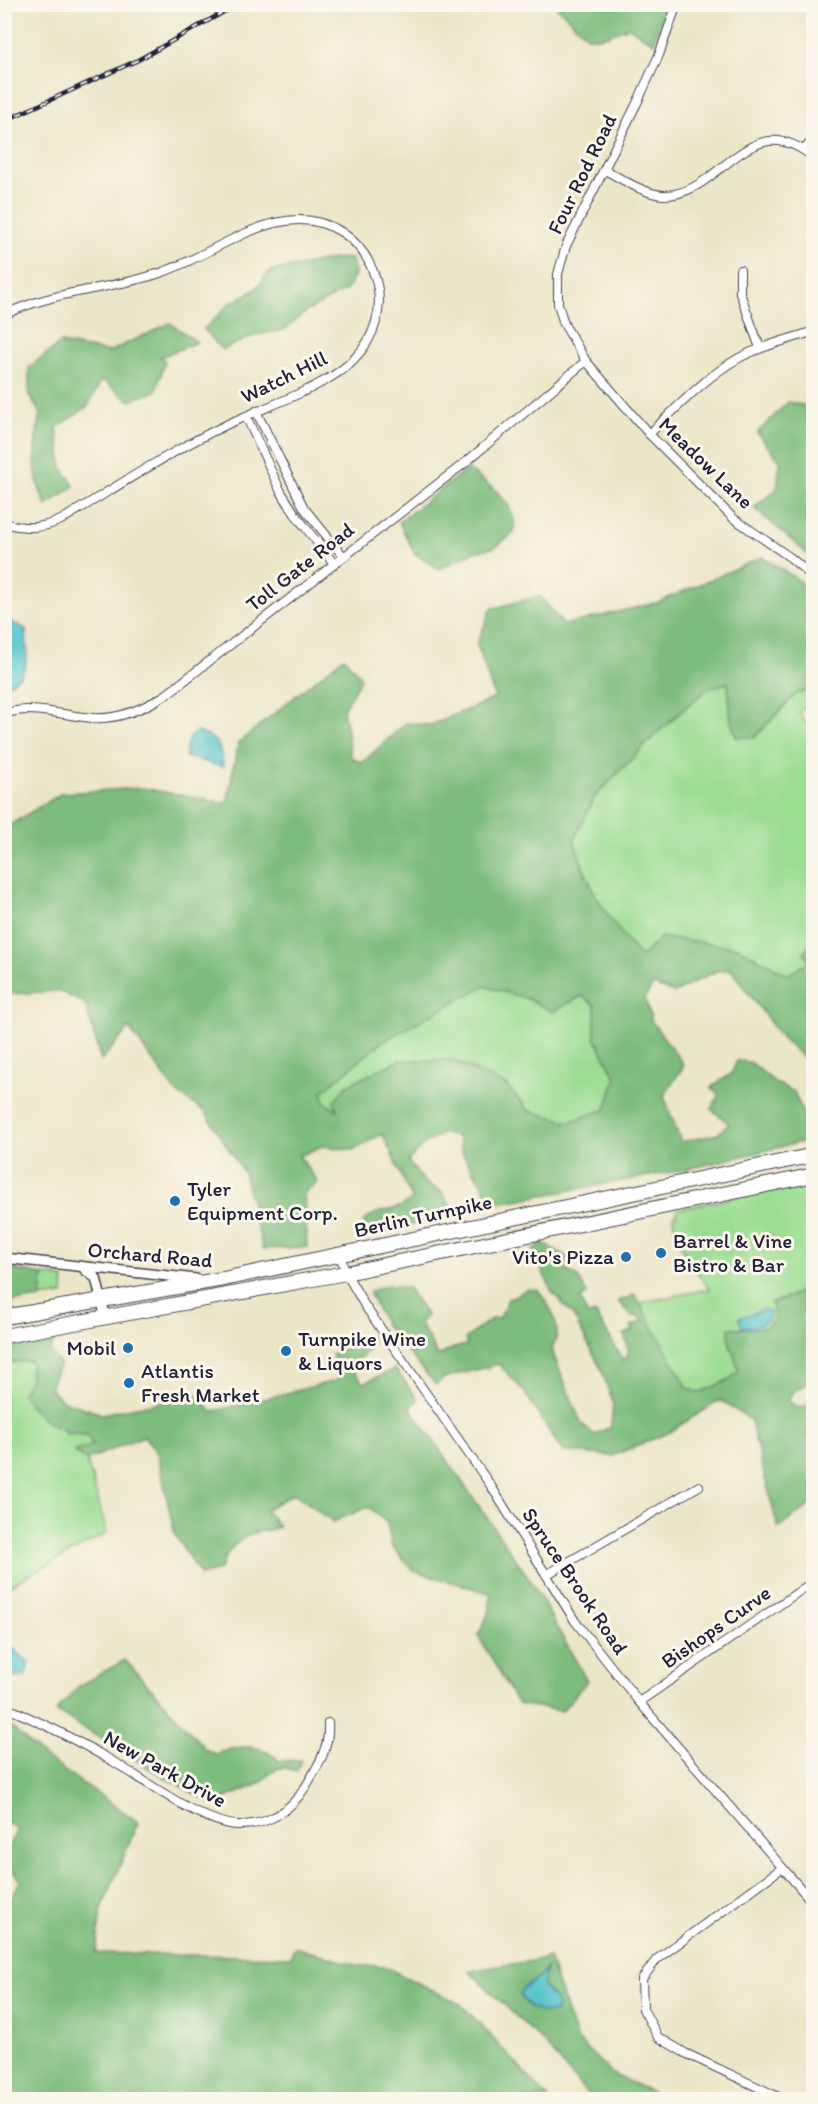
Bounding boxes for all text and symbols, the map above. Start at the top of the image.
street label: Four Rod Road [542,109,622,238]
street label: Watch Hill [236,345,331,408]
street label: Meadow Lane [654,411,759,514]
street label: Toll Gate Road [241,516,359,617]
place label: Tyler Equipment Corp. [187,1176,338,1225]
street label: Berlin Turnpike [352,1189,494,1242]
marker: Tyler Equipment Corp. [168,1194,182,1208]
place label: Barrel & Vine Bistro & Bar [673,1228,792,1277]
street label: Orchard Road [87,1237,214,1272]
place label: Vito's Pizza [512,1244,614,1269]
marker: Barrel & Vine Bistro & Bar [654,1246,668,1260]
marker: Vito's Pizza [619,1250,633,1264]
place label: Turnpike Wine & Liquors [298,1326,426,1375]
place label: Mobil [67,1335,116,1360]
marker: Mobil [121,1341,135,1355]
marker: Turnpike Wine & Liquors [279,1344,293,1358]
place label: Atlantis Fresh Market [141,1358,260,1407]
marker: Atlantis Fresh Market [122,1376,136,1390]
street label: Spruce Brook Road [517,1503,634,1659]
street label: Bishops Curve [656,1580,775,1673]
street label: New Park Drive [100,1725,231,1813]

